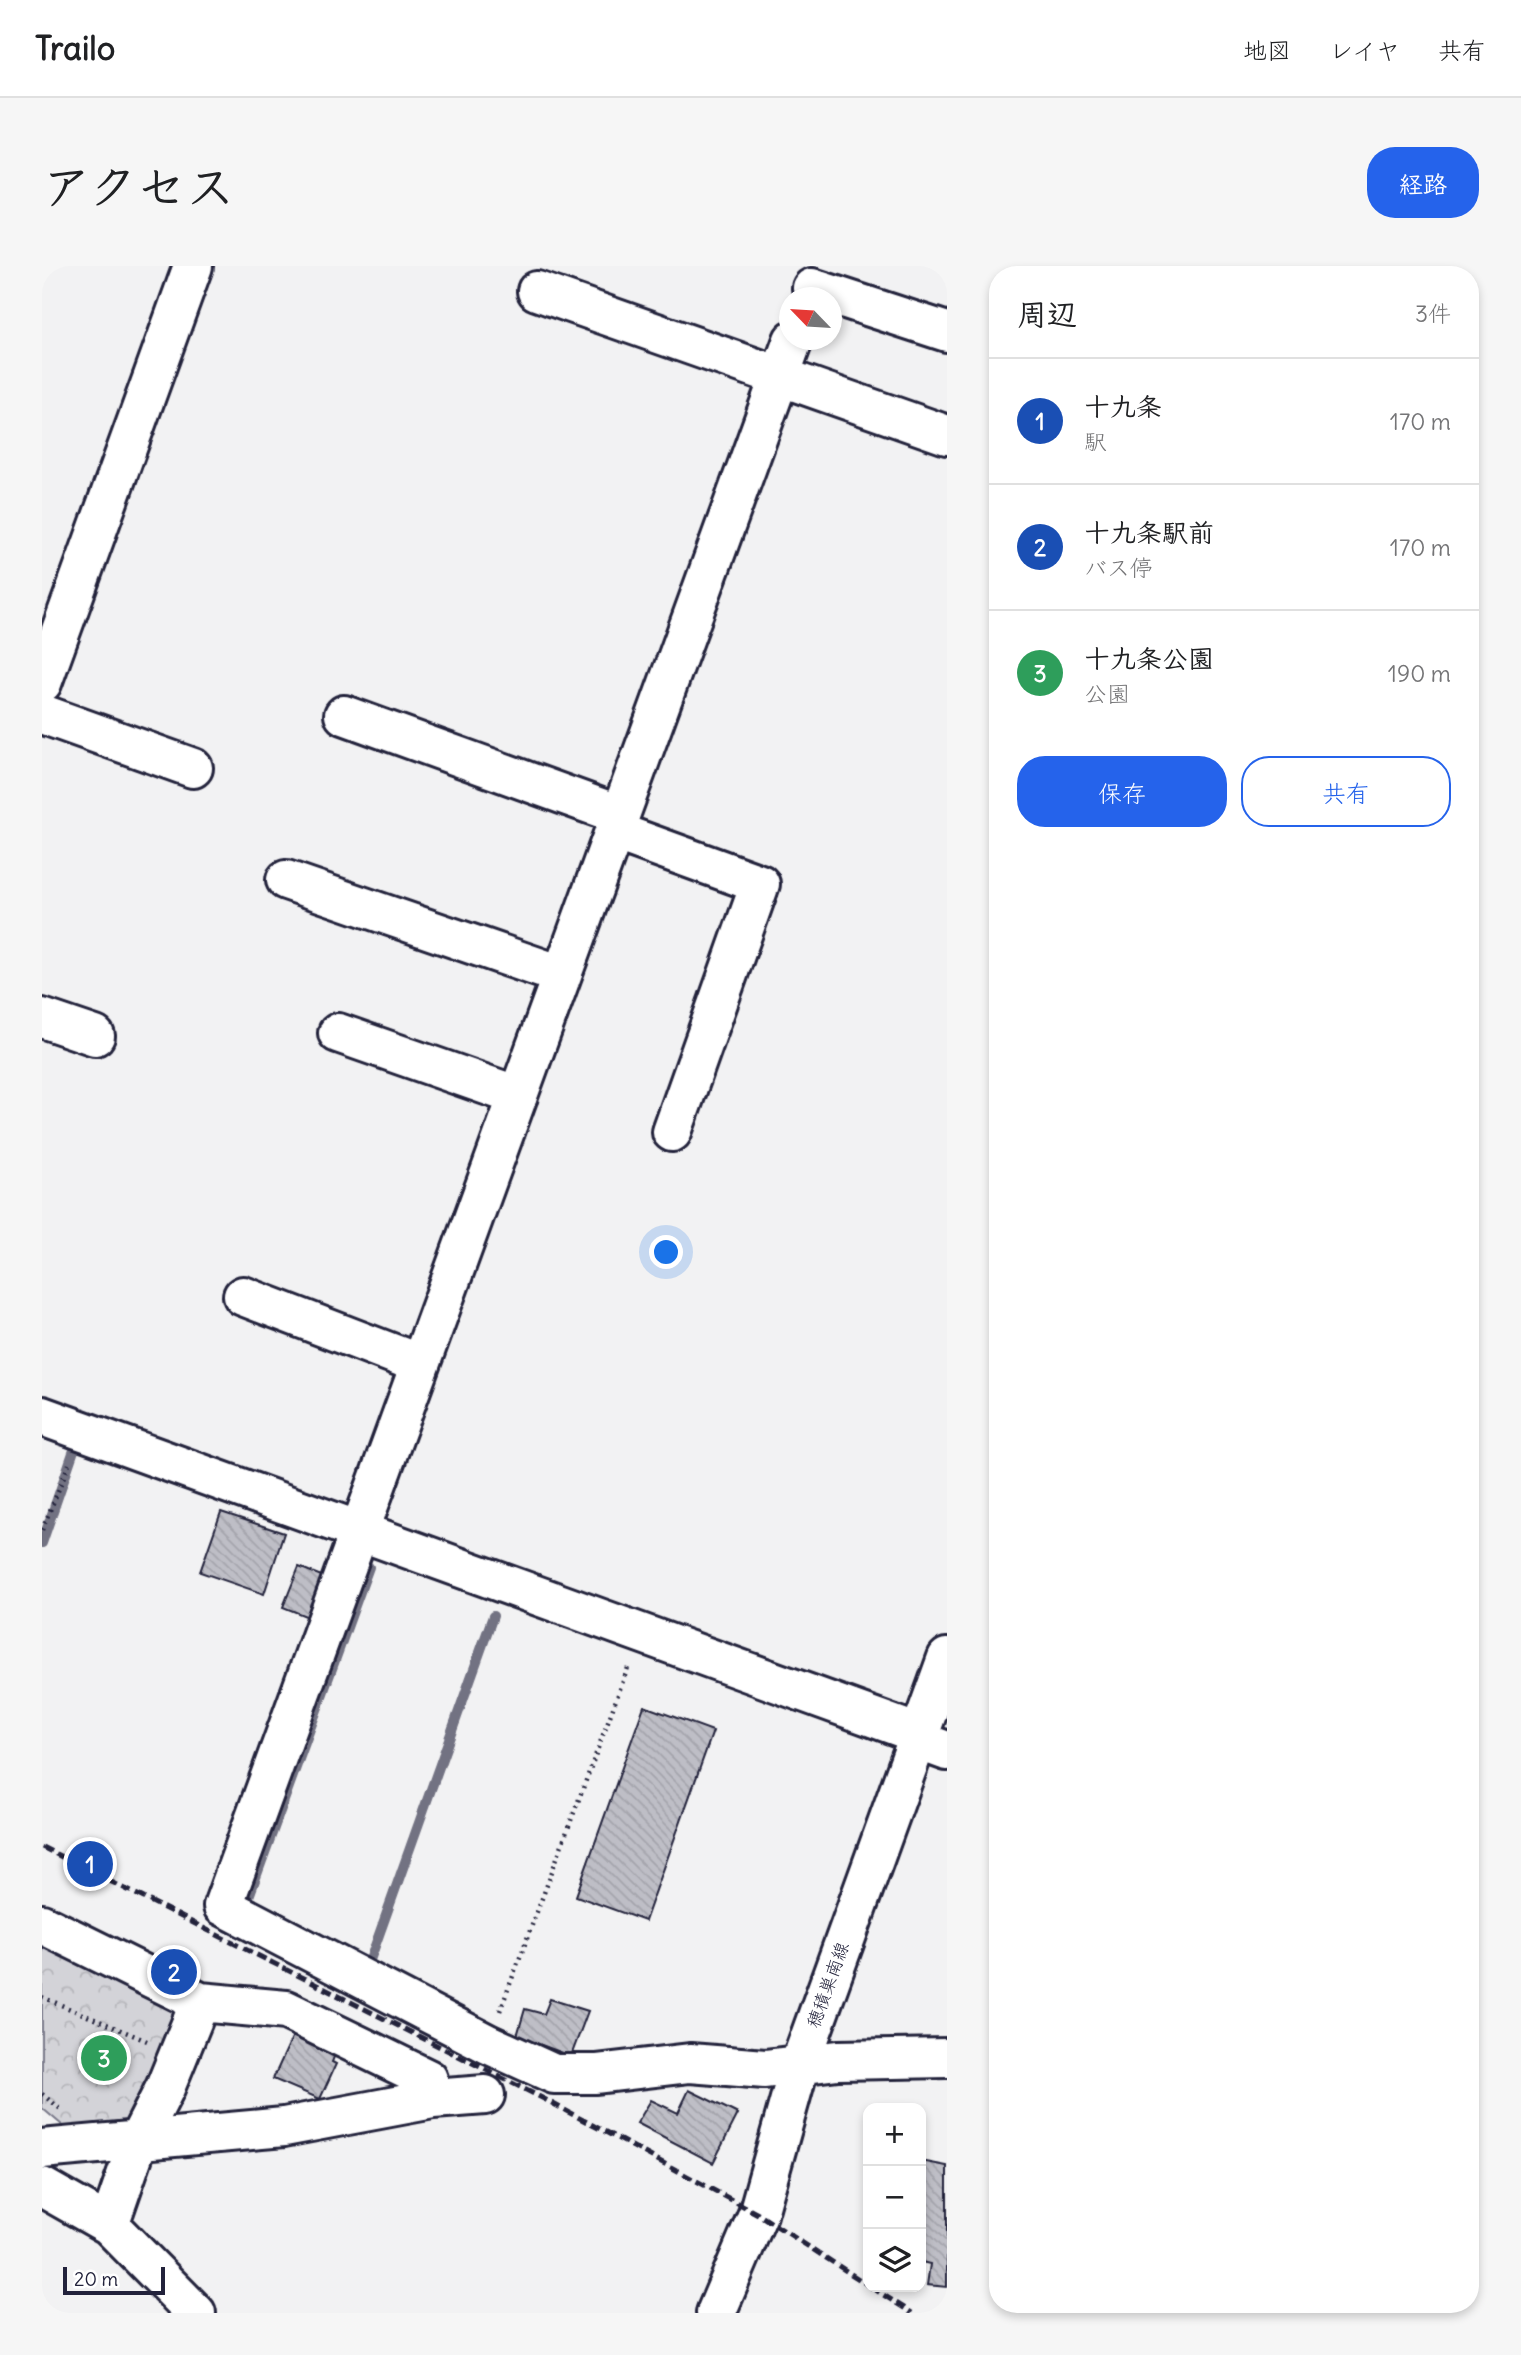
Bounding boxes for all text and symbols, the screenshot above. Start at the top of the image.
text: Trailo [35,27,115,69]
text: 地図 [1243,35,1291,65]
text: レイヤ [1329,35,1400,65]
text: 共有 [1438,35,1486,65]
button: 経路 [1367,147,1479,218]
text: アクセス [42,156,235,217]
north arrow [779,287,842,350]
text: 周辺 [1017,295,1077,333]
text: 3件 [1415,299,1451,328]
text: 十九条 [1084,390,1162,423]
text: 1 [1035,407,1045,436]
text: 170 m [1390,407,1451,436]
text: 駅 [1084,427,1107,456]
text: 十九条駅前 [1084,516,1214,549]
text: 2 [1034,533,1046,562]
text: 170 m [1390,533,1451,562]
text: バス停 [1084,553,1153,582]
text: 十九条公園 [1084,642,1214,675]
text: 3 [1033,659,1047,688]
text: 190 m [1388,659,1451,688]
text: 公園 [1084,679,1130,708]
button: 保存 [1017,756,1227,827]
button: 共有 [1241,756,1451,827]
your location [649,1235,683,1269]
pin: 1 [67,1838,113,1890]
street label: 穂積巣南線 [801,1939,854,2031]
pin: 2 [151,1946,197,1998]
pin: 3 [81,2032,127,2084]
map controls [863,2103,926,2292]
button: + [863,2103,926,2166]
button: − [863,2166,926,2229]
button: layers [863,2229,926,2292]
scale bar [63,2264,164,2296]
text: 20 m [74,2267,118,2291]

